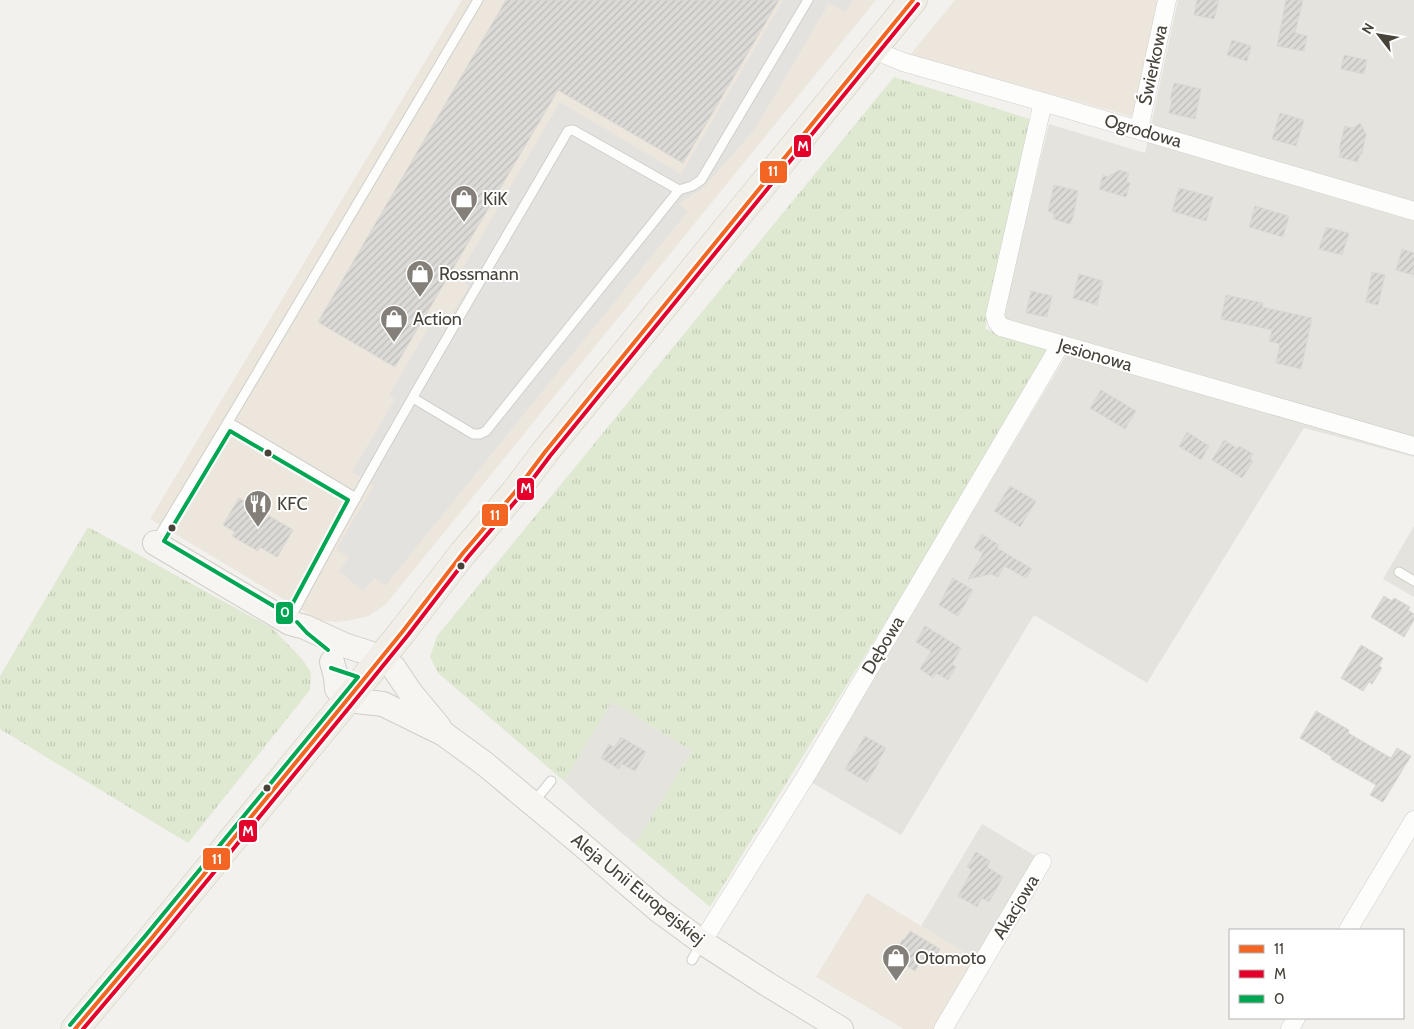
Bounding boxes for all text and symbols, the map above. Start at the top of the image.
north arrow [1354,10,1404,60]
text: N [1358,19,1378,37]
street label: Świerkowa [1134,23,1172,107]
street label: Ogrodowa [1102,109,1185,153]
line badge: M [793,134,812,158]
text: M [797,137,809,155]
line badge: 11 [759,160,788,184]
text: 11 [768,162,778,180]
shop icon: KiK [449,184,479,223]
place label: KiK [483,188,508,210]
shop icon: Rossmann [405,259,435,298]
place label: Rossmann [439,263,519,285]
shop icon: Action [379,304,409,343]
place label: Action [413,308,462,330]
street label: Jesionowa [1054,334,1135,376]
unlabelled marker [263,448,273,458]
line badge: M [516,477,535,501]
text: M [520,479,532,497]
restaurant icon: KFC [243,489,273,528]
place label: KFC [277,493,308,515]
line badge: 11 [481,503,509,527]
text: 11 [490,506,500,524]
unlabelled marker [167,523,177,533]
unlabelled marker [456,561,466,571]
line badge: 0 [275,601,294,625]
text: 0 [280,603,290,621]
street label: Dębowa [857,612,909,678]
unlabelled marker [262,783,272,793]
line badge: M [238,819,258,843]
text: M [242,822,254,840]
street label: Aleja Unii Europejskiej [567,828,709,950]
line badge: 11 [202,847,231,871]
text: 11 [212,850,222,868]
street label: Akacjowa [988,871,1044,943]
legend [1229,929,1404,1019]
text: 11 [1274,940,1284,958]
shop icon: Otomoto [881,943,911,982]
place label: Otomoto [915,947,986,969]
text: M [1274,965,1286,983]
text: 0 [1274,990,1284,1008]

